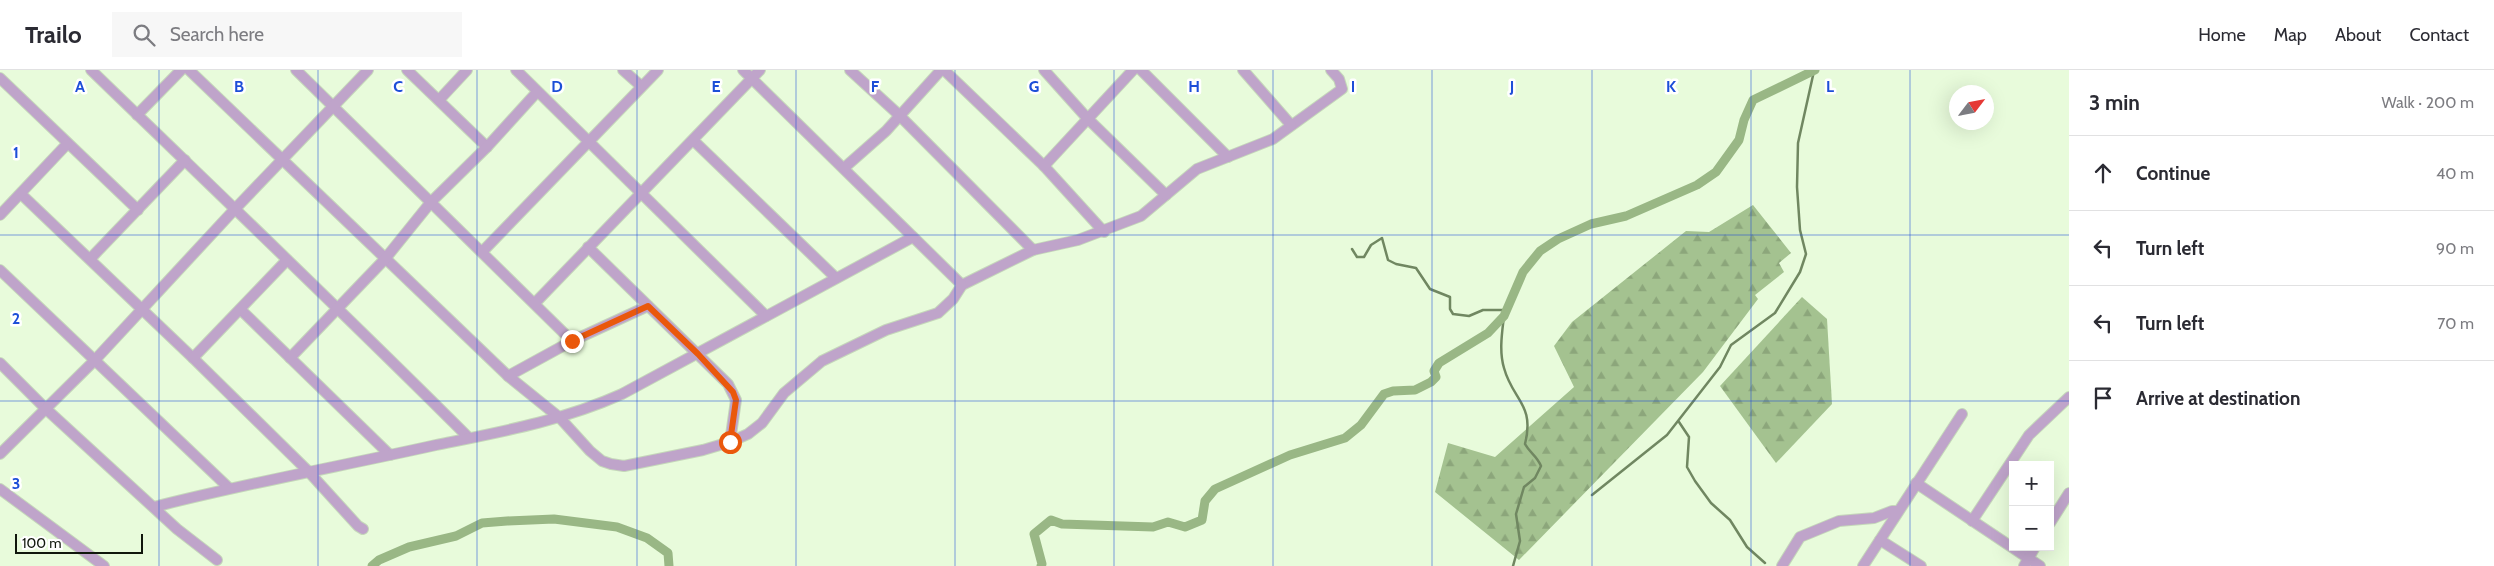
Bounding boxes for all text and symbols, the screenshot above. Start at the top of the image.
search box [112,12,462,57]
text: Trailo [25,20,82,49]
icon: search [130,21,158,49]
text: Search here [170,23,264,46]
text: Home [2198,24,2246,46]
text: Map [2274,24,2307,46]
text: About [2335,24,2381,46]
text: Contact [2409,24,2469,46]
text: A [75,77,85,96]
text: B [234,77,244,96]
text: C [393,77,403,96]
text: D [551,77,563,96]
text: E [711,77,721,96]
text: F [871,77,880,96]
text: G [1029,77,1039,96]
text: H [1188,77,1200,96]
text: I [1351,77,1355,96]
text: J [1509,77,1514,96]
text: K [1666,77,1676,96]
text: L [1826,77,1834,96]
north arrow [1949,85,1994,130]
text: 3 min [2089,90,2140,115]
text: Walk · 200 m [2382,93,2474,112]
text: 1 [13,143,19,162]
icon: ahead [2089,159,2117,187]
text: Continue [2136,162,2210,185]
text: 40 m [2436,164,2474,183]
icon: left [2089,234,2117,262]
text: Turn left [2136,237,2204,260]
text: 90 m [2436,239,2474,258]
text: 2 [12,309,20,328]
icon: left [2089,309,2117,337]
text: Turn left [2136,312,2204,335]
text: 70 m [2437,314,2474,333]
route end [561,330,584,353]
icon: arrive [2089,384,2117,412]
text: Arrive at destination [2136,387,2300,410]
route start [719,431,742,454]
map controls [2009,461,2054,551]
button: + [2009,461,2054,506]
text: 3 [12,474,20,493]
button: − [2009,506,2054,551]
scale bar [15,531,142,554]
text: 100 m [22,534,62,552]

